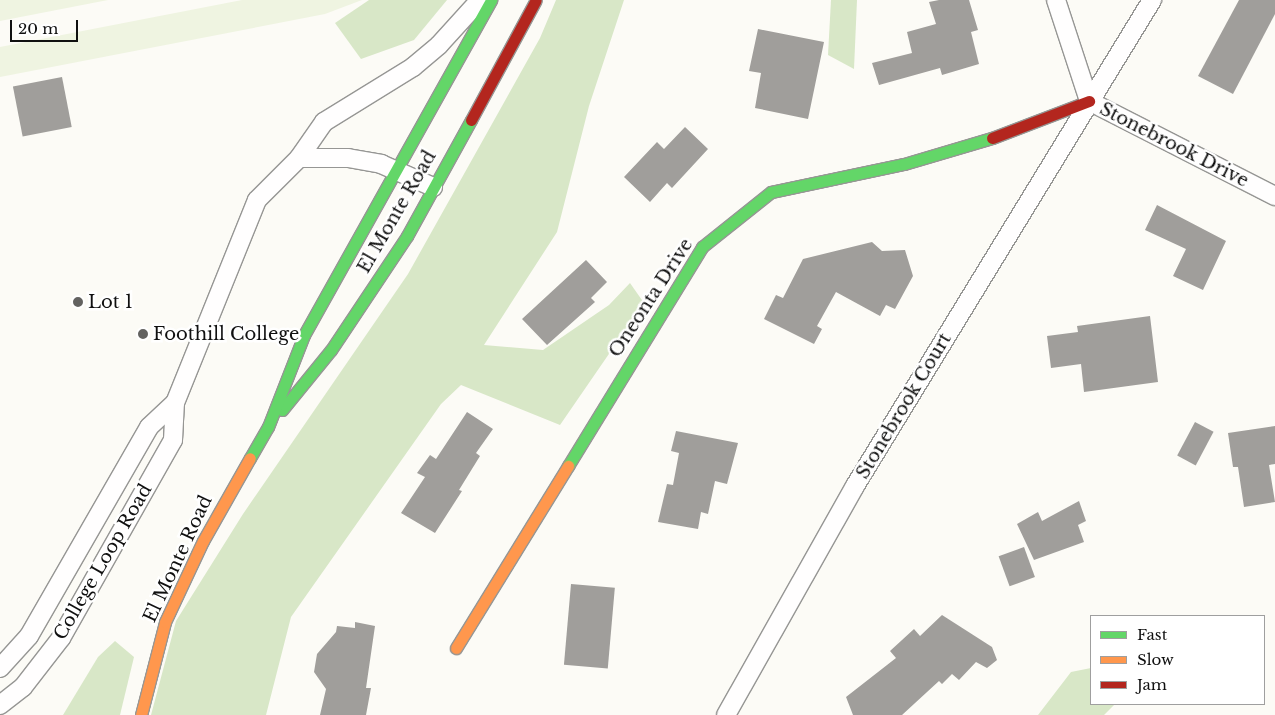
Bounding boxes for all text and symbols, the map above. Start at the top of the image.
scale bar [12,10,80,42]
text: 20 m [18,19,58,38]
street label: Stonebrook Drive [1096,98,1252,192]
street label: El Monte Road [353,147,441,277]
street label: Oneonta Drive [605,235,697,361]
place label: Lot 1 [88,291,133,313]
marker: Lot 1 [72,296,84,308]
place label: Foothill College [153,323,299,345]
marker: Foothill College [137,328,149,340]
street label: Stonebrook Court [852,329,956,483]
street label: College Loop Road [50,480,156,644]
street label: El Monte Road [139,492,217,626]
legend [1090,615,1265,705]
text: Fast [1137,625,1167,644]
text: Slow [1137,650,1174,669]
text: Jam [1137,675,1167,694]

